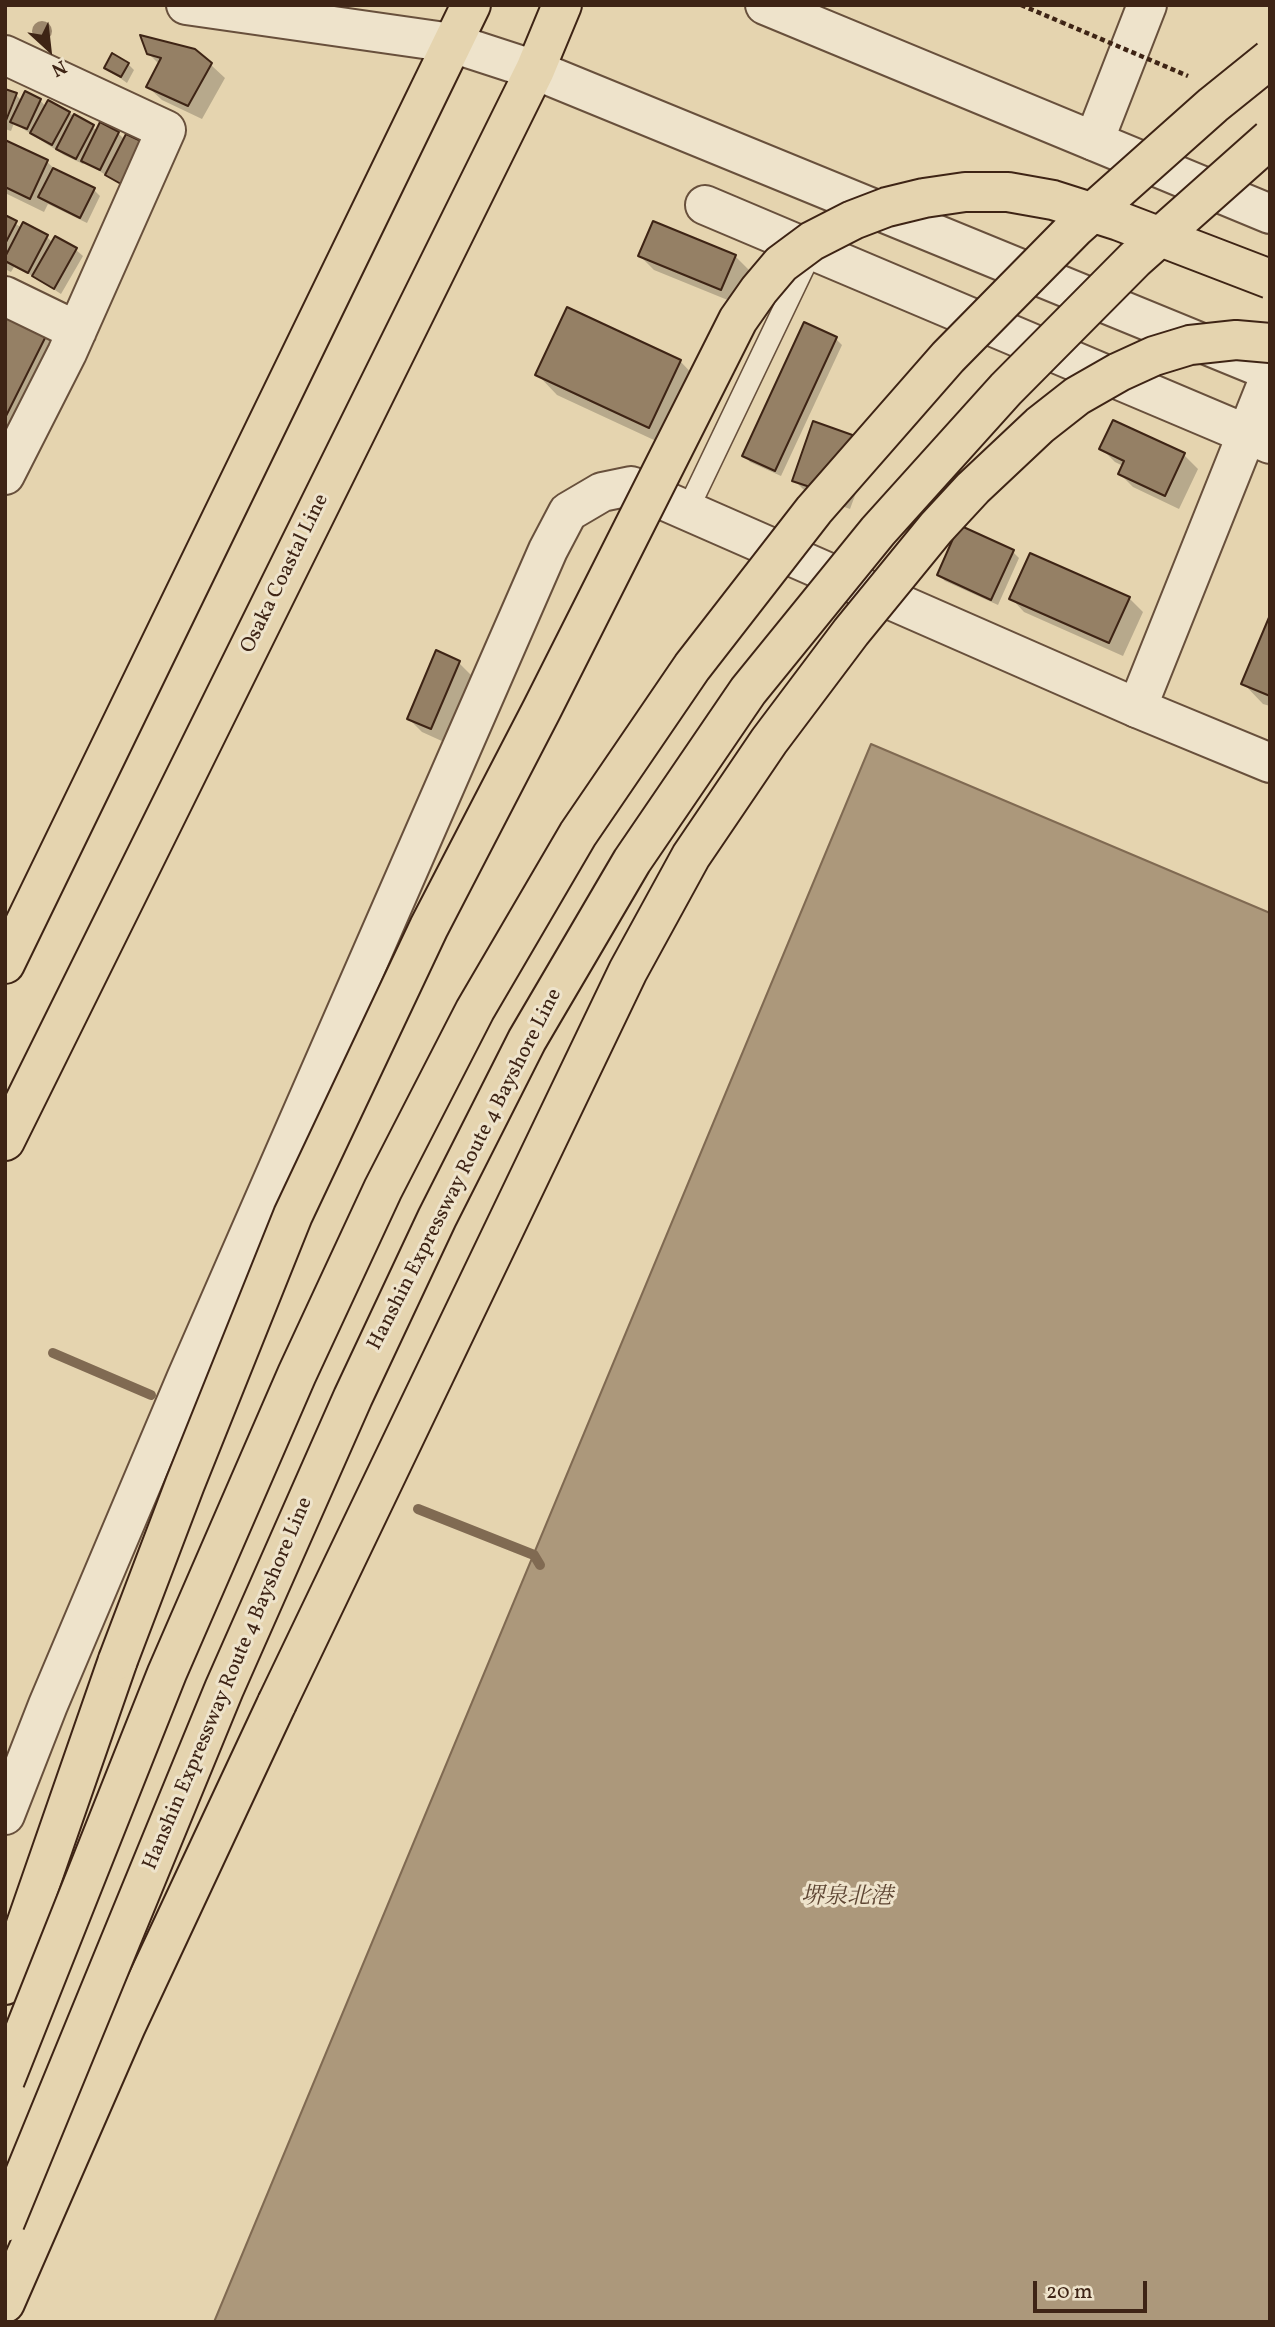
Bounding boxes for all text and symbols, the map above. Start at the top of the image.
north arrow [14,14,84,84]
text: N [46,53,71,82]
street label: Osaka Coastal Line [237,490,335,658]
street label: Hanshin Expressway Route 4 Bayshore Line [363,985,569,1355]
street label: Hanshin Expressway Route 4 Bayshore Line [139,1494,319,1874]
water label: 堺泉北港 [801,1885,893,1913]
scale bar [1037,2268,1151,2312]
text: 20 m [1046,2278,1092,2307]

